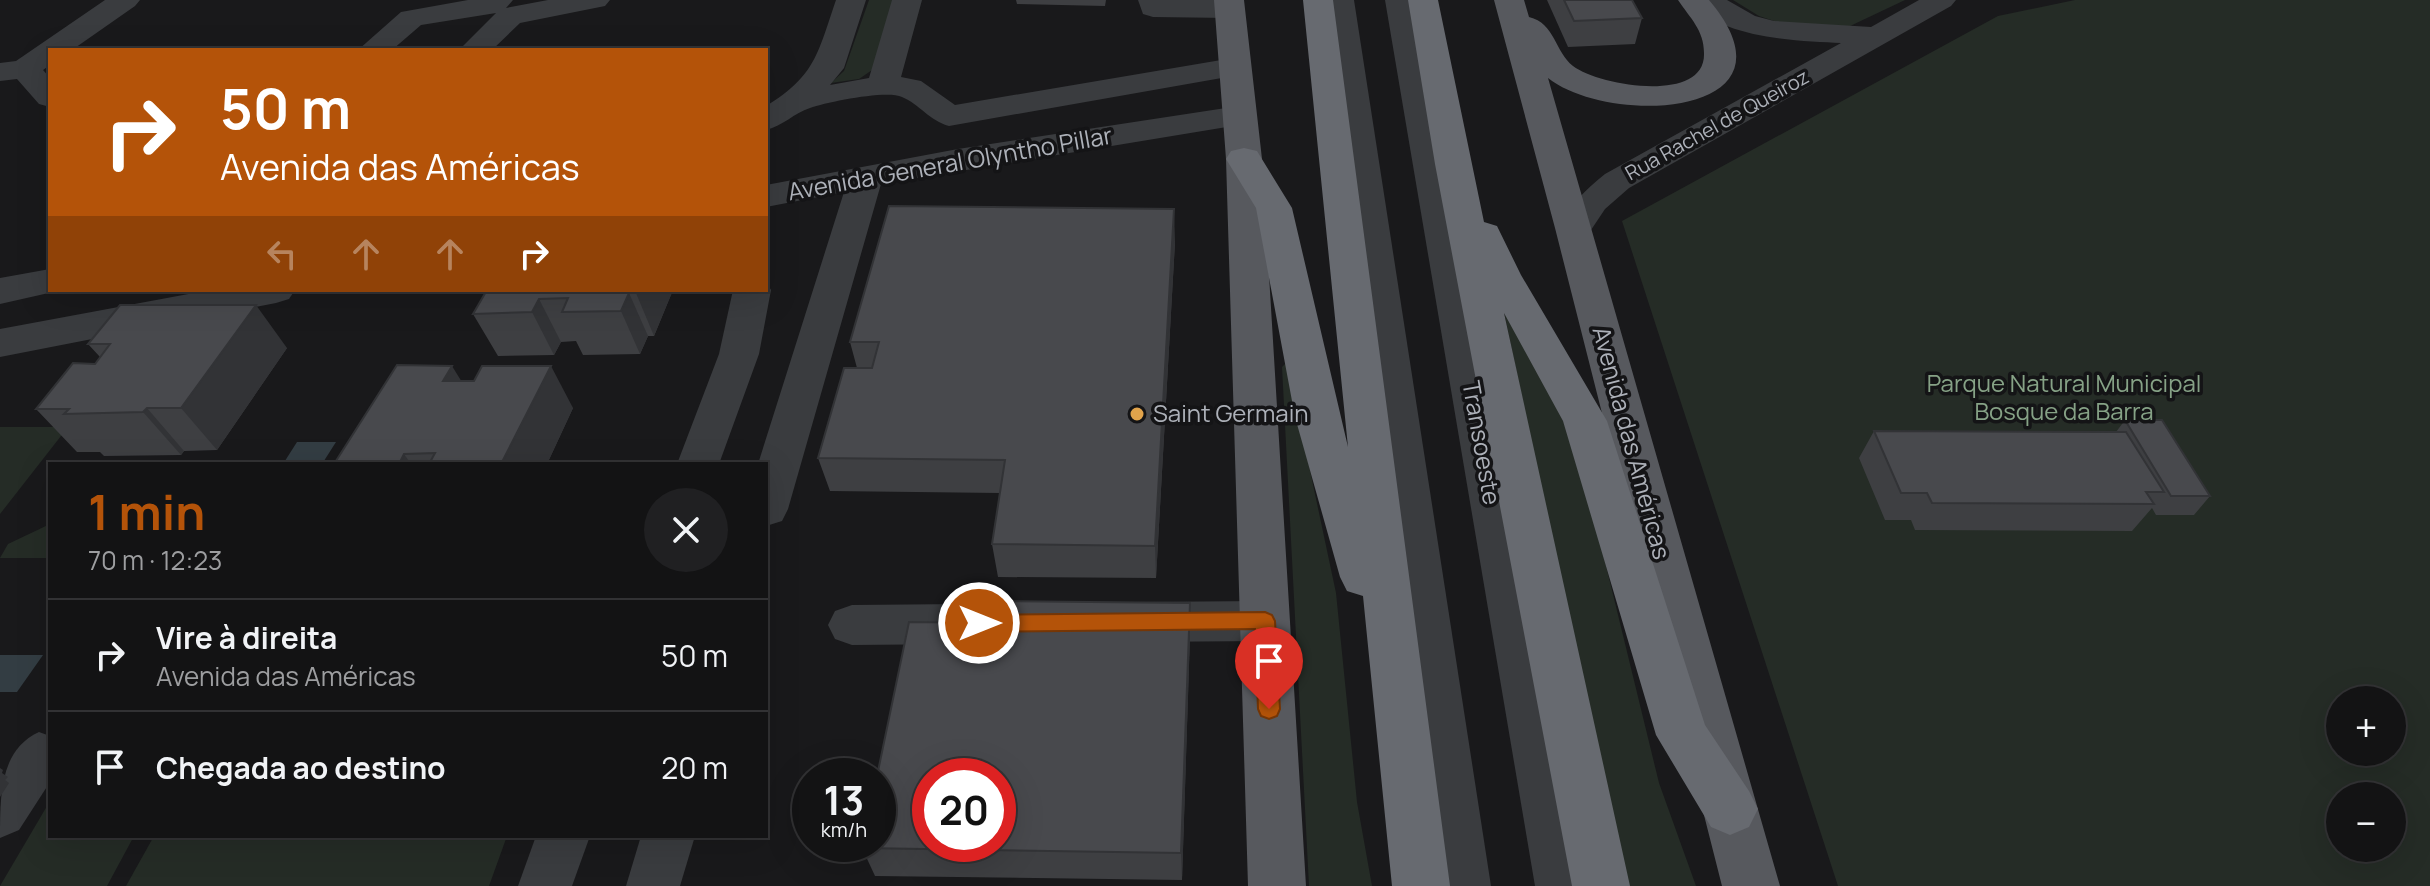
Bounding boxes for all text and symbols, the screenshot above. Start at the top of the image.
street label: Rua Rachel de Queiroz [1620,63,1813,186]
text: 50 m [220,69,351,146]
icon: right [88,80,192,184]
street label: Avenida General Olyntho Pillar [785,118,1115,207]
text: Avenida das Américas [220,142,580,191]
icon: left [260,232,304,276]
icon: ahead [344,232,388,276]
icon: ahead [428,232,472,276]
icon: right [512,232,556,276]
street label: Avenida das Américas [1585,323,1679,563]
park label: Parque Natural Municipal Bosque da Barra [1927,366,2201,427]
street label: Transoeste [1455,378,1510,507]
place label: Saint Germain [1153,396,1309,429]
marker: Saint Germain [1128,405,1146,423]
text: 1 min [88,479,205,544]
button: close [644,488,728,572]
text: 70 m · 12:23 [88,542,222,578]
position arrow [937,581,1021,665]
text: Vire à direita [156,617,337,658]
pin [1235,627,1303,709]
icon: right [88,633,132,677]
text: 50 m [661,635,728,676]
icon: arrive [1247,639,1291,683]
text: Avenida das Américas [156,658,416,694]
map controls [2326,686,2406,862]
button: + [2326,686,2406,766]
icon: arrive [88,745,132,789]
text: Chegada ao destino [156,747,446,788]
text: 20 m [661,747,728,788]
speed limit sign: 20 [912,758,1016,862]
text: 13 [824,772,864,827]
button: − [2326,782,2406,862]
text: km/h [821,816,867,843]

